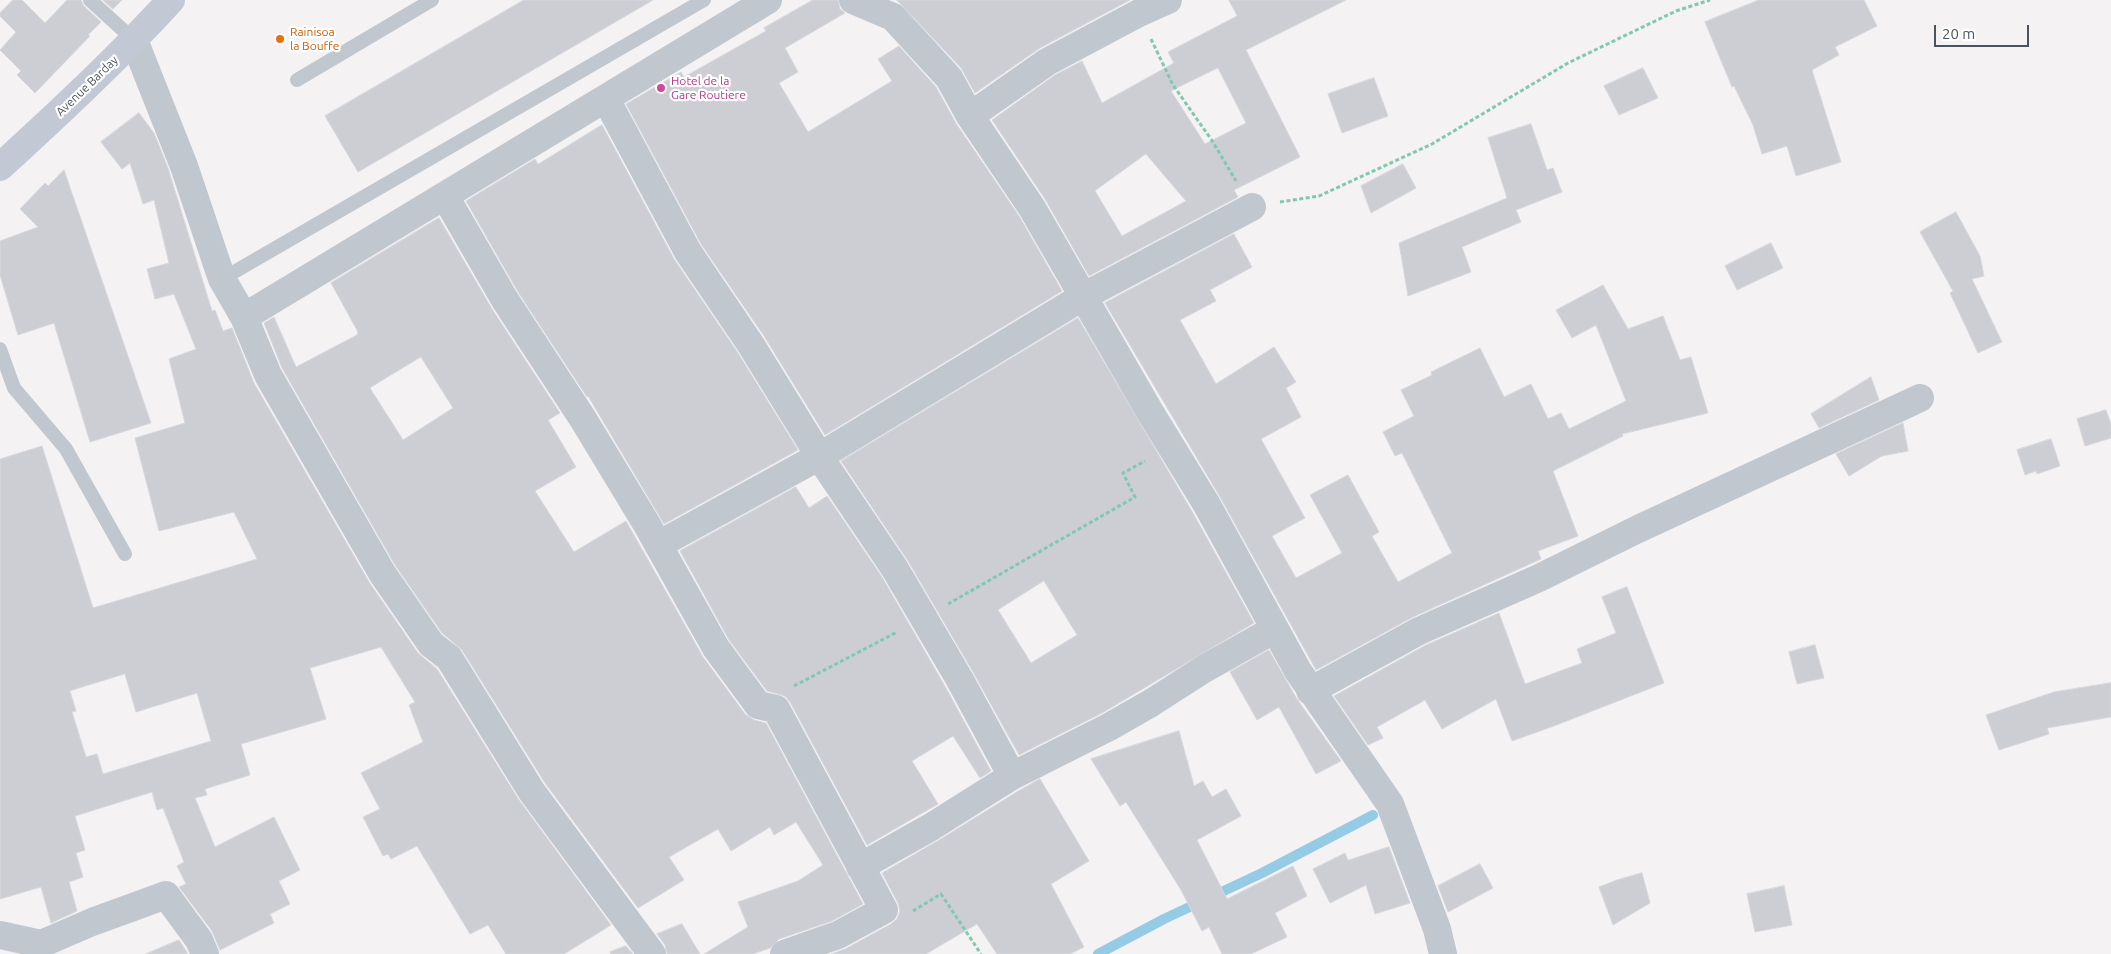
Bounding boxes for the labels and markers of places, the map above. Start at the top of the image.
place label: Rainisoa la Bouffe [290,25,339,53]
marker: Rainisoa la Bouffe [274,33,286,45]
place label: Hotel de la Gare Routiere [671,74,746,102]
marker: Hotel de la Gare Routiere [655,82,667,94]

